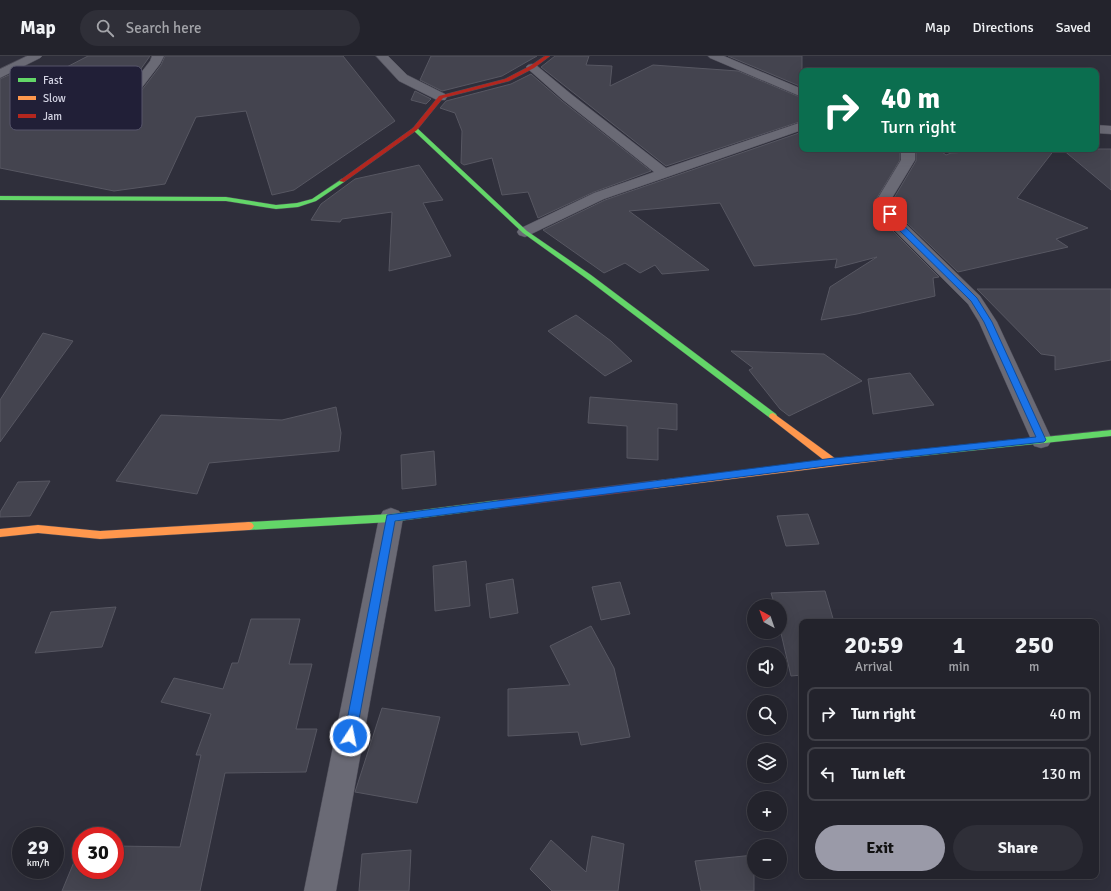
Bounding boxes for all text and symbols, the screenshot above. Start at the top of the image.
search box [80,10,360,46]
text: Map [20,16,56,40]
icon: search [94,17,116,39]
text: Search here [126,19,201,37]
text: Map [925,19,951,36]
text: Directions [973,19,1034,36]
text: Saved [1056,19,1091,36]
legend [10,66,142,130]
text: Fast [43,74,63,87]
text: 40 m [881,82,940,116]
icon: right [815,84,867,136]
text: Slow [43,92,66,105]
text: Jam [43,110,62,123]
text: Turn right [881,116,956,138]
pin [873,197,907,231]
icon: arrive [879,203,901,225]
north arrow [747,599,787,639]
map controls [747,599,787,879]
text: 20:59 [844,630,903,660]
text: 1 [953,630,965,660]
text: 250 [1015,630,1054,660]
button: sound [747,647,787,687]
text: Arrival [855,659,892,675]
text: min [949,659,970,675]
text: m [1029,659,1039,675]
button: search [747,695,787,735]
icon: right [817,703,839,725]
text: Turn right [851,705,916,723]
text: 40 m [1050,705,1081,723]
position arrow [329,715,371,757]
button: layers [747,743,787,783]
icon: left [817,763,839,785]
text: Turn left [851,765,905,783]
text: 130 m [1041,765,1081,783]
button: + [747,791,787,831]
button: Exit [815,825,945,871]
button: Share [953,825,1083,871]
speed limit sign: 30 [72,827,124,879]
text: 29 [27,835,49,860]
button: − [747,839,787,879]
text: km/h [27,857,49,869]

